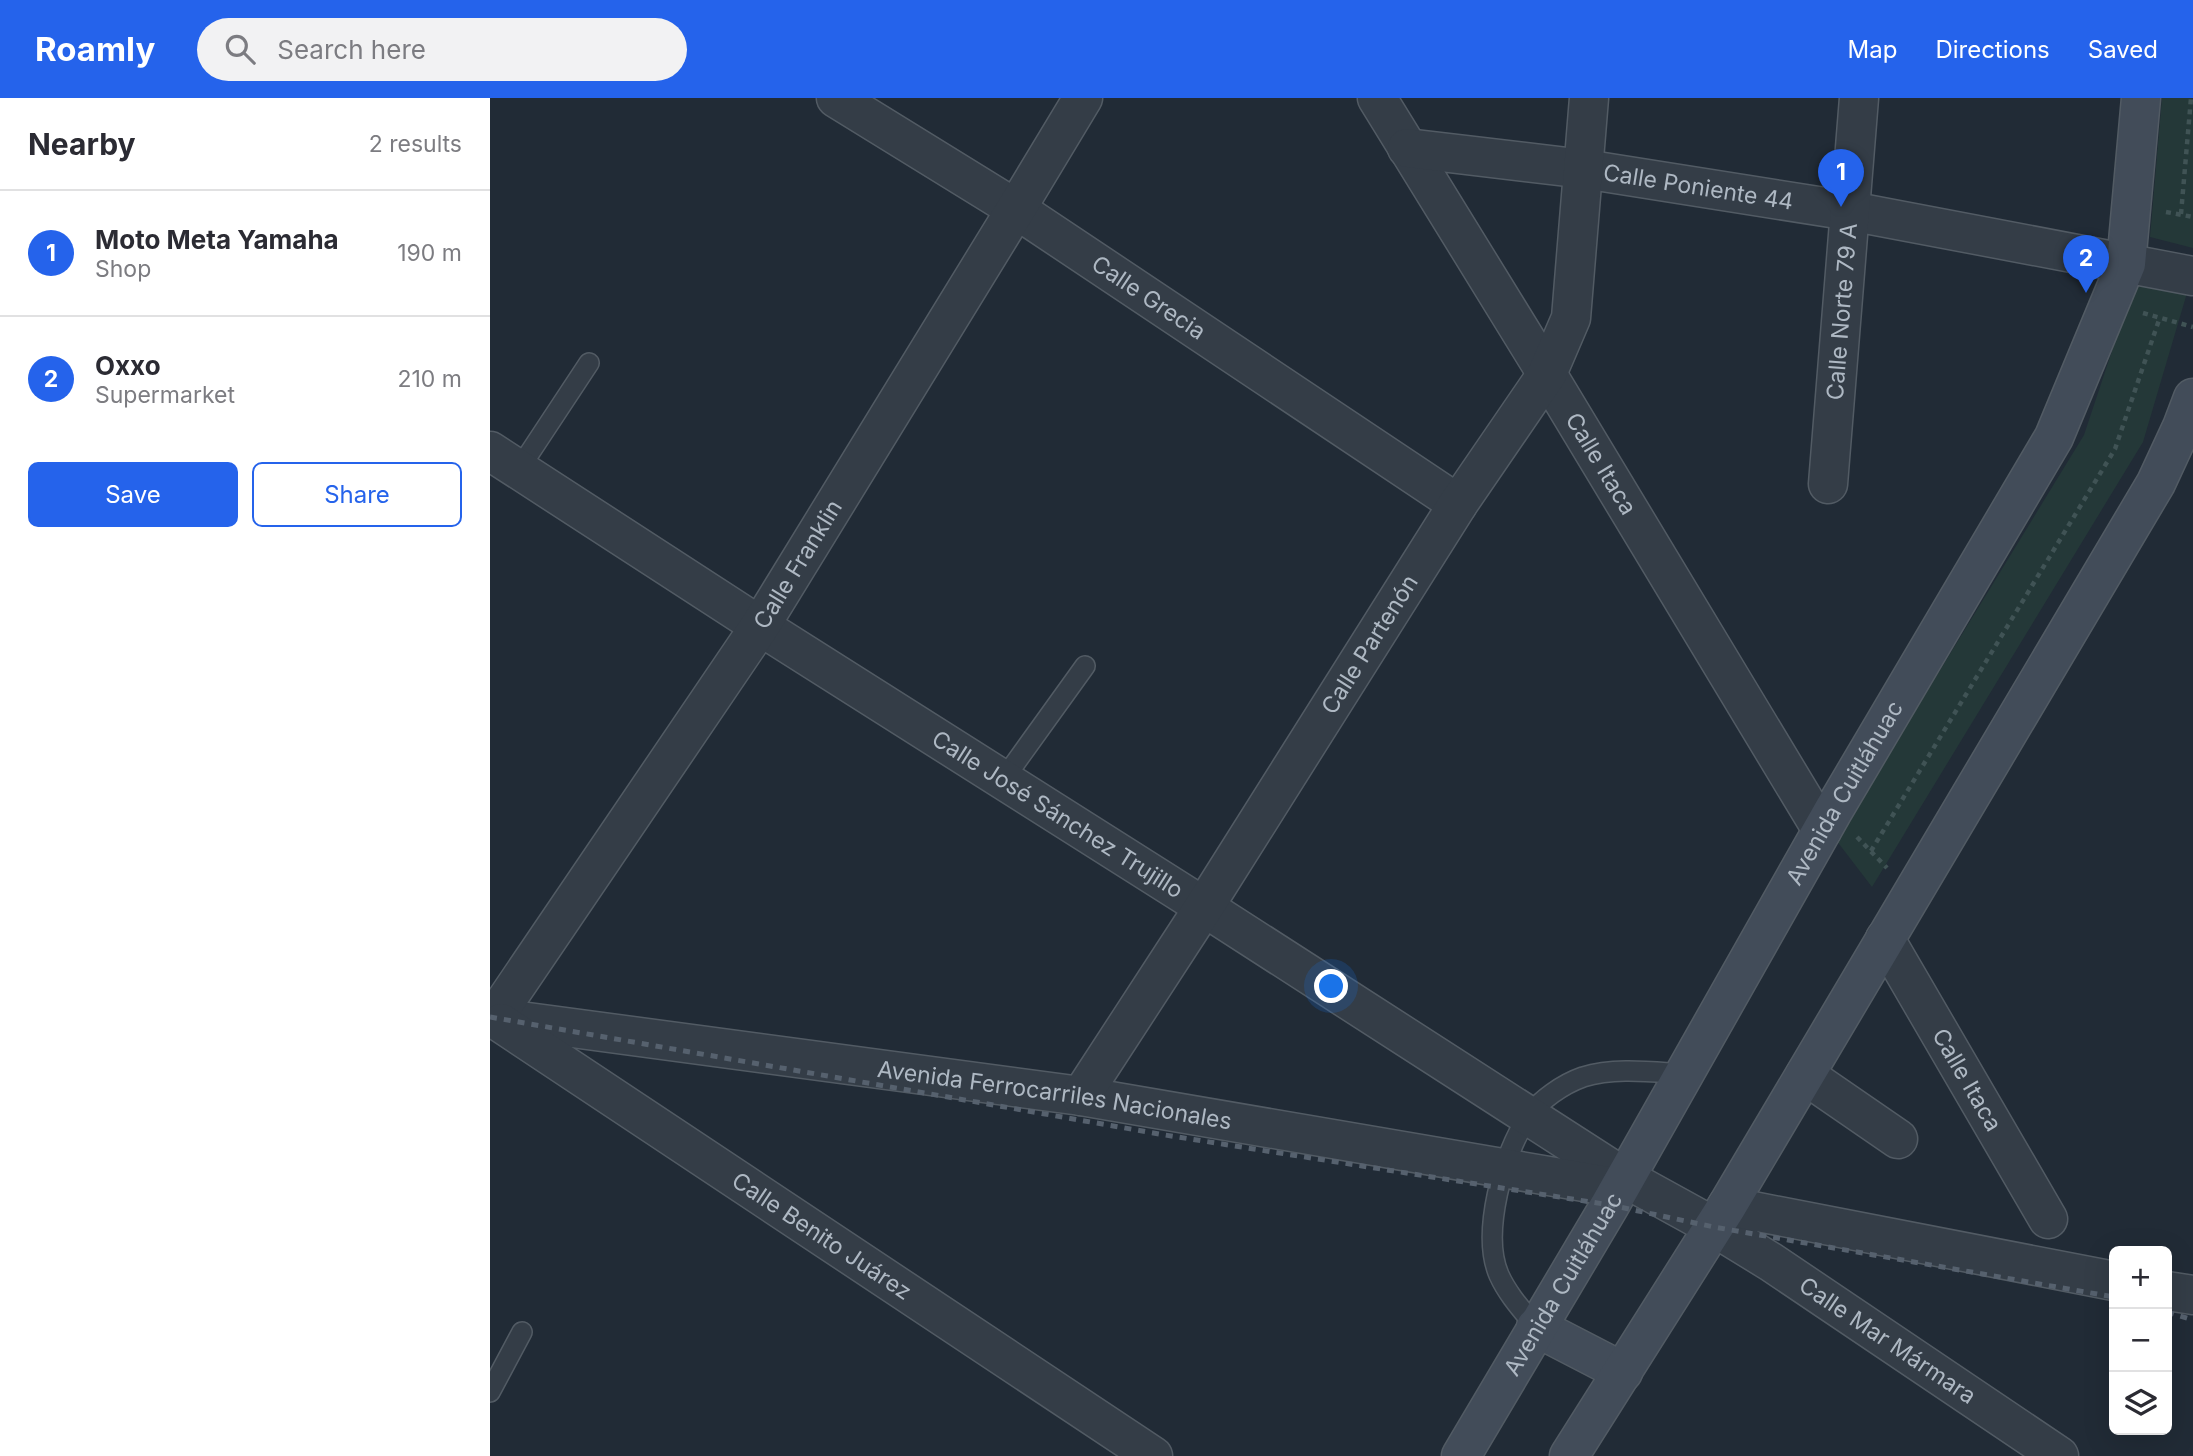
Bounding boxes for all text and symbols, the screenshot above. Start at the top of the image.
search box [197,18,687,81]
text: Roamly [35,29,155,69]
icon: search [221,30,259,68]
text: Search here [277,34,426,65]
text: Map [1848,35,1897,64]
text: Directions [1935,35,2050,64]
text: Saved [2088,35,2158,64]
text: Nearby [28,126,136,162]
text: 2 results [369,130,462,158]
pin: 1 [1818,149,1864,207]
street label: Calle Poniente 44 [1601,158,1795,216]
street label: Calle Norte 79 A [1821,222,1863,401]
text: Moto Meta Yamaha [95,224,339,255]
pin: 2 [2063,235,2109,293]
text: 1 [46,239,56,267]
text: 190 m [397,239,462,267]
street label: Calle Grecia [1086,249,1211,346]
text: Shop [95,255,151,283]
text: Oxxo [95,350,161,381]
text: 2 [44,365,58,393]
text: 210 m [397,365,462,393]
text: Supermarket [95,381,235,409]
street label: Calle Itaca [1560,408,1643,520]
button: Save [28,462,238,527]
button: Share [252,462,462,527]
street label: Calle Franklin [748,495,848,634]
street label: Calle Partenón [1315,570,1424,719]
street label: Avenida Cuitláhuac [1780,696,1909,890]
street label: Calle José Sánchez Trujillo [927,724,1188,904]
your location [1314,969,1348,1003]
street label: Calle Itaca [1926,1023,2008,1136]
street label: Avenida Ferrocarriles Nacionales [876,1055,1234,1136]
street label: Calle Benito Juárez [727,1166,917,1306]
street label: Avenida Cuitláhuac [1498,1187,1628,1381]
map controls [2109,1246,2172,1435]
button: + [2109,1246,2172,1309]
street label: Calle Mar Mármara [1794,1271,1981,1410]
button: − [2109,1309,2172,1372]
button: layers [2109,1372,2172,1435]

